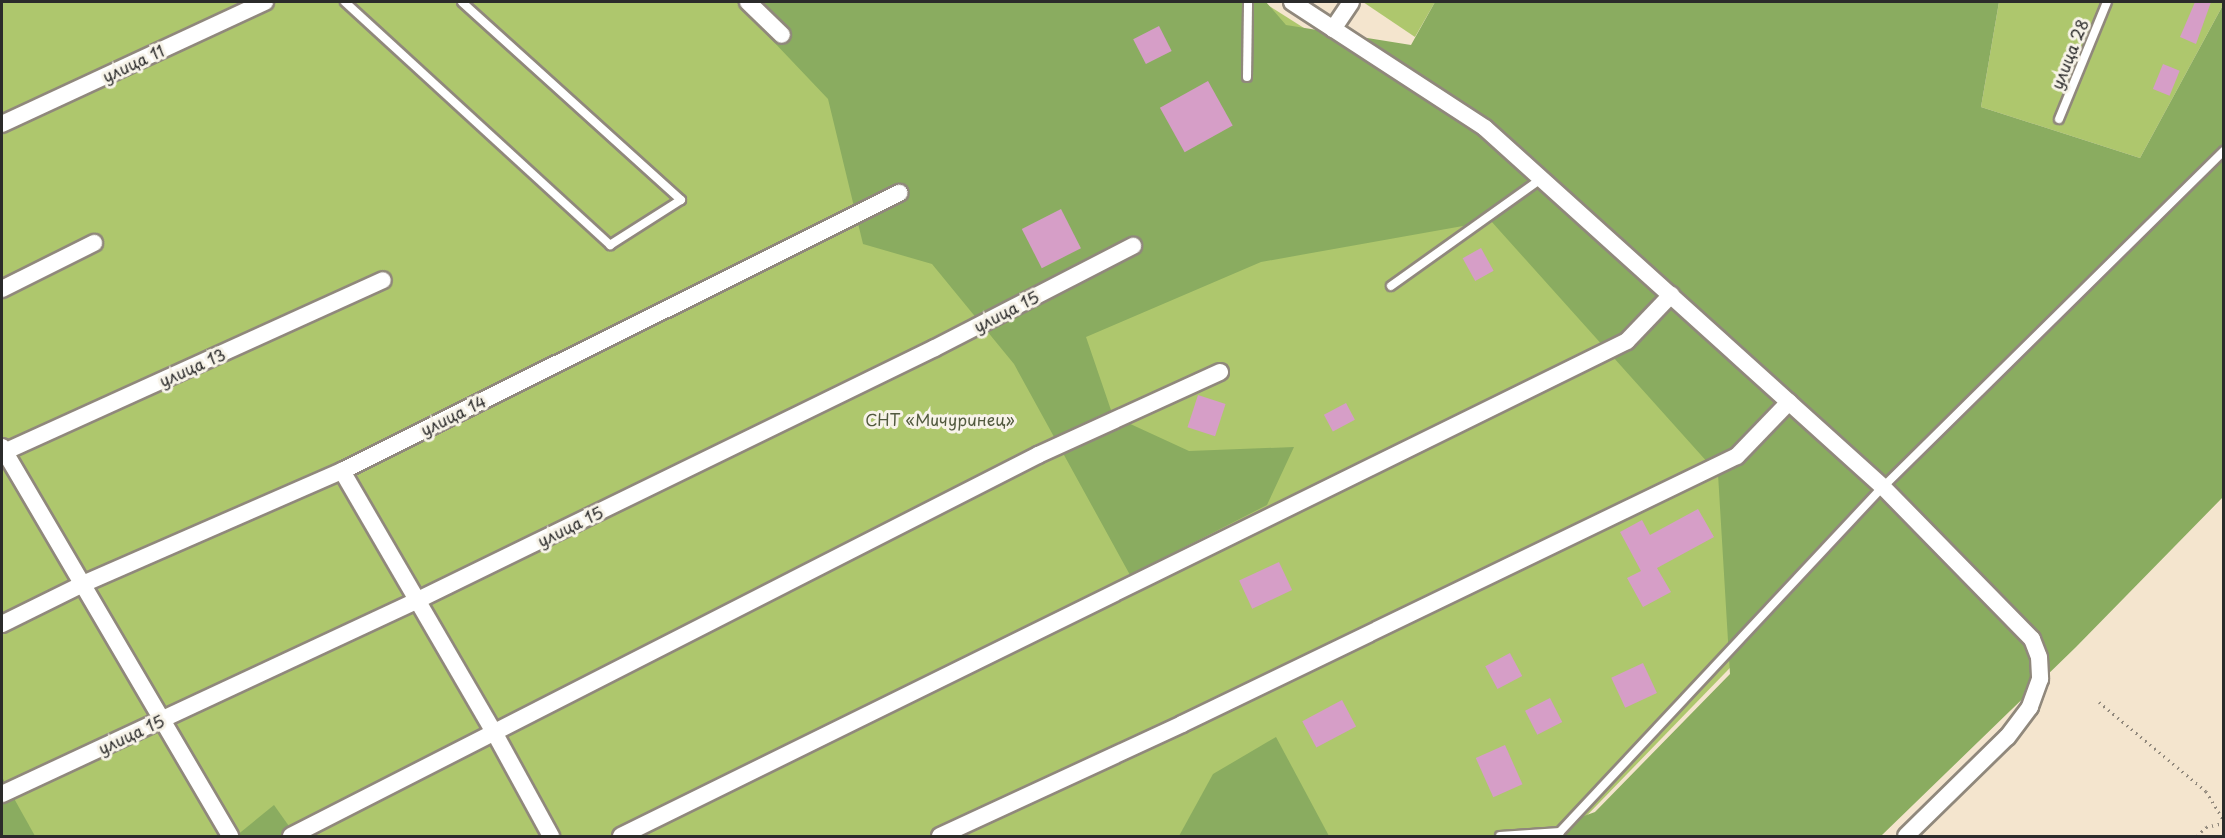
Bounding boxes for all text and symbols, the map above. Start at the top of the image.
street label: улица 28 [2046,16,2092,92]
street label: улица 11 [99,40,167,86]
street label: улица 15 [970,286,1042,336]
street label: улица 13 [156,344,228,390]
street label: улица 14 [417,391,489,439]
park label: СНТ «Мичуринец» [865,409,1015,429]
street label: улица 15 [534,502,606,550]
street label: улица 15 [95,710,167,758]

